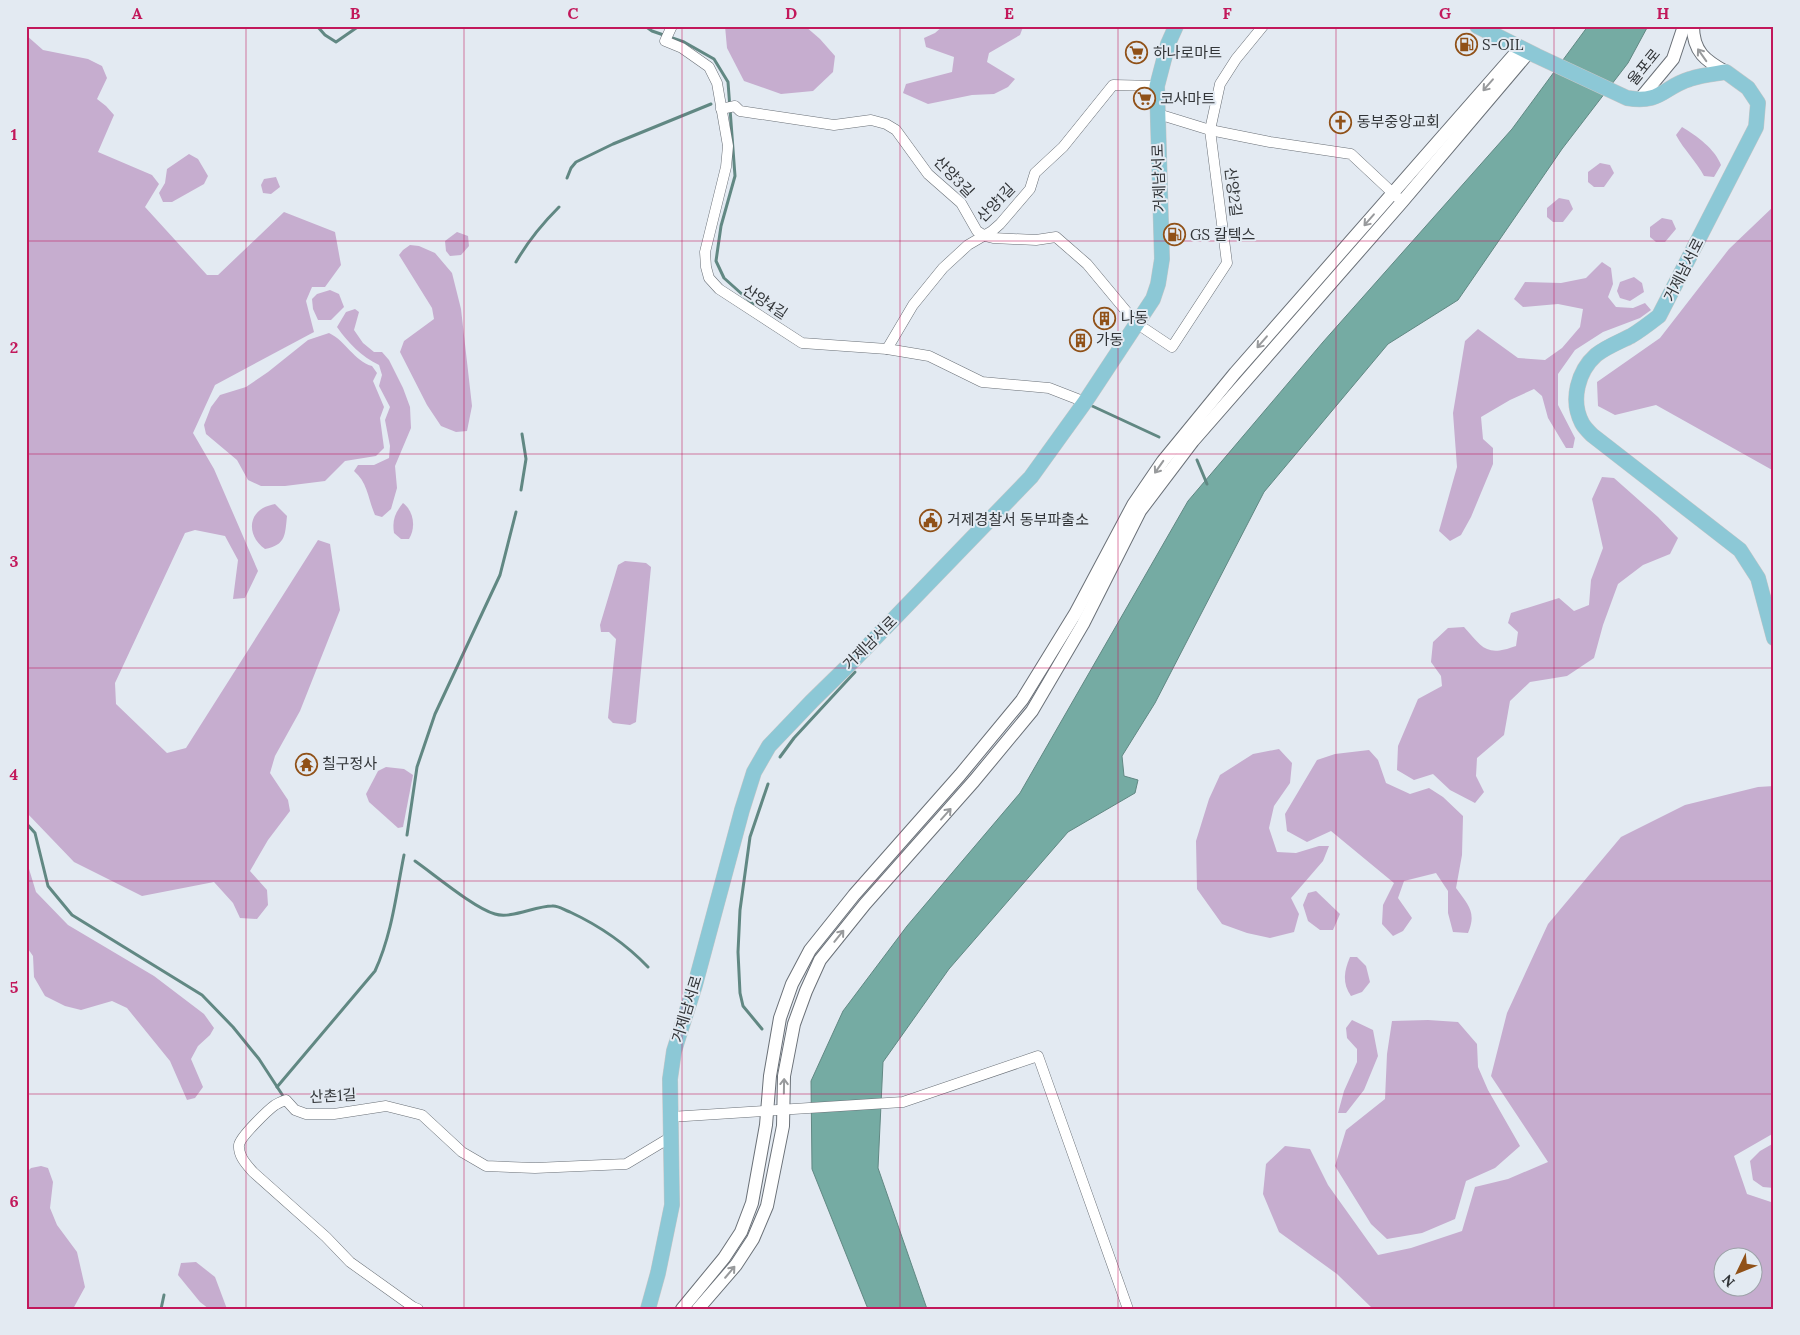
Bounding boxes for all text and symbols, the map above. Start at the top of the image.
text: A [132,3,143,23]
text: B [350,3,361,23]
text: C [567,3,579,23]
text: D [785,3,797,23]
text: E [1004,3,1014,23]
text: F [1222,3,1232,23]
text: G [1439,3,1451,23]
text: H [1657,3,1670,23]
fuel station icon: S-OIL [1454,33,1478,57]
place label: S-OIL [1482,35,1524,54]
supermarket icon: 하나로마트 [1125,41,1149,65]
place label: 하나로마트 [1153,43,1222,62]
street label: 율포로 [1623,45,1664,89]
one-way arrow [1697,48,1707,62]
one-way arrow [1482,78,1494,91]
supermarket icon: 코사마트 [1132,87,1156,111]
place label: 코사마트 [1160,89,1215,108]
church icon: 동부중앙교회 [1329,110,1353,134]
place label: 동부중앙교회 [1357,112,1440,131]
text: 1 [11,124,17,144]
street label: 거제남서로 [1148,143,1169,213]
street label: 산양3길 [930,152,978,201]
street label: 산양2길 [1221,166,1246,218]
street label: 산양1길 [973,179,1019,226]
one-way arrow [1364,213,1375,226]
fuel station icon: GS 칼텍스 [1162,223,1186,247]
place label: GS 칼텍스 [1190,225,1255,244]
street label: 거제남서로 [1659,235,1708,305]
street label: 산양4길 [739,280,791,323]
building icon: 나동 [1093,306,1117,330]
place label: 나동 [1121,308,1149,327]
building icon: 가동 [1068,328,1092,352]
place label: 가동 [1096,330,1124,349]
one-way arrow [1257,335,1268,348]
text: 2 [10,337,18,357]
one-way arrow [1154,460,1164,474]
public building icon: 거제경찰서 동부파출소 [919,508,943,532]
place label: 거제경찰서 동부파출소 [947,510,1089,529]
text: 3 [10,551,19,571]
street label: 거제남서로 [839,612,901,674]
temple icon: 칠구정사 [294,752,318,776]
place label: 칠구정사 [322,754,377,773]
text: 4 [10,764,19,784]
one-way arrow [940,807,952,820]
one-way arrow [834,930,845,943]
street label: 거제남서로 [667,973,706,1045]
text: 5 [10,977,19,997]
one-way arrow [779,1078,789,1094]
street label: 산촌1길 [309,1085,357,1106]
text: 6 [9,1191,19,1211]
north arrow [1712,1248,1762,1298]
one-way arrow [725,1265,736,1278]
text: N [1718,1271,1739,1291]

